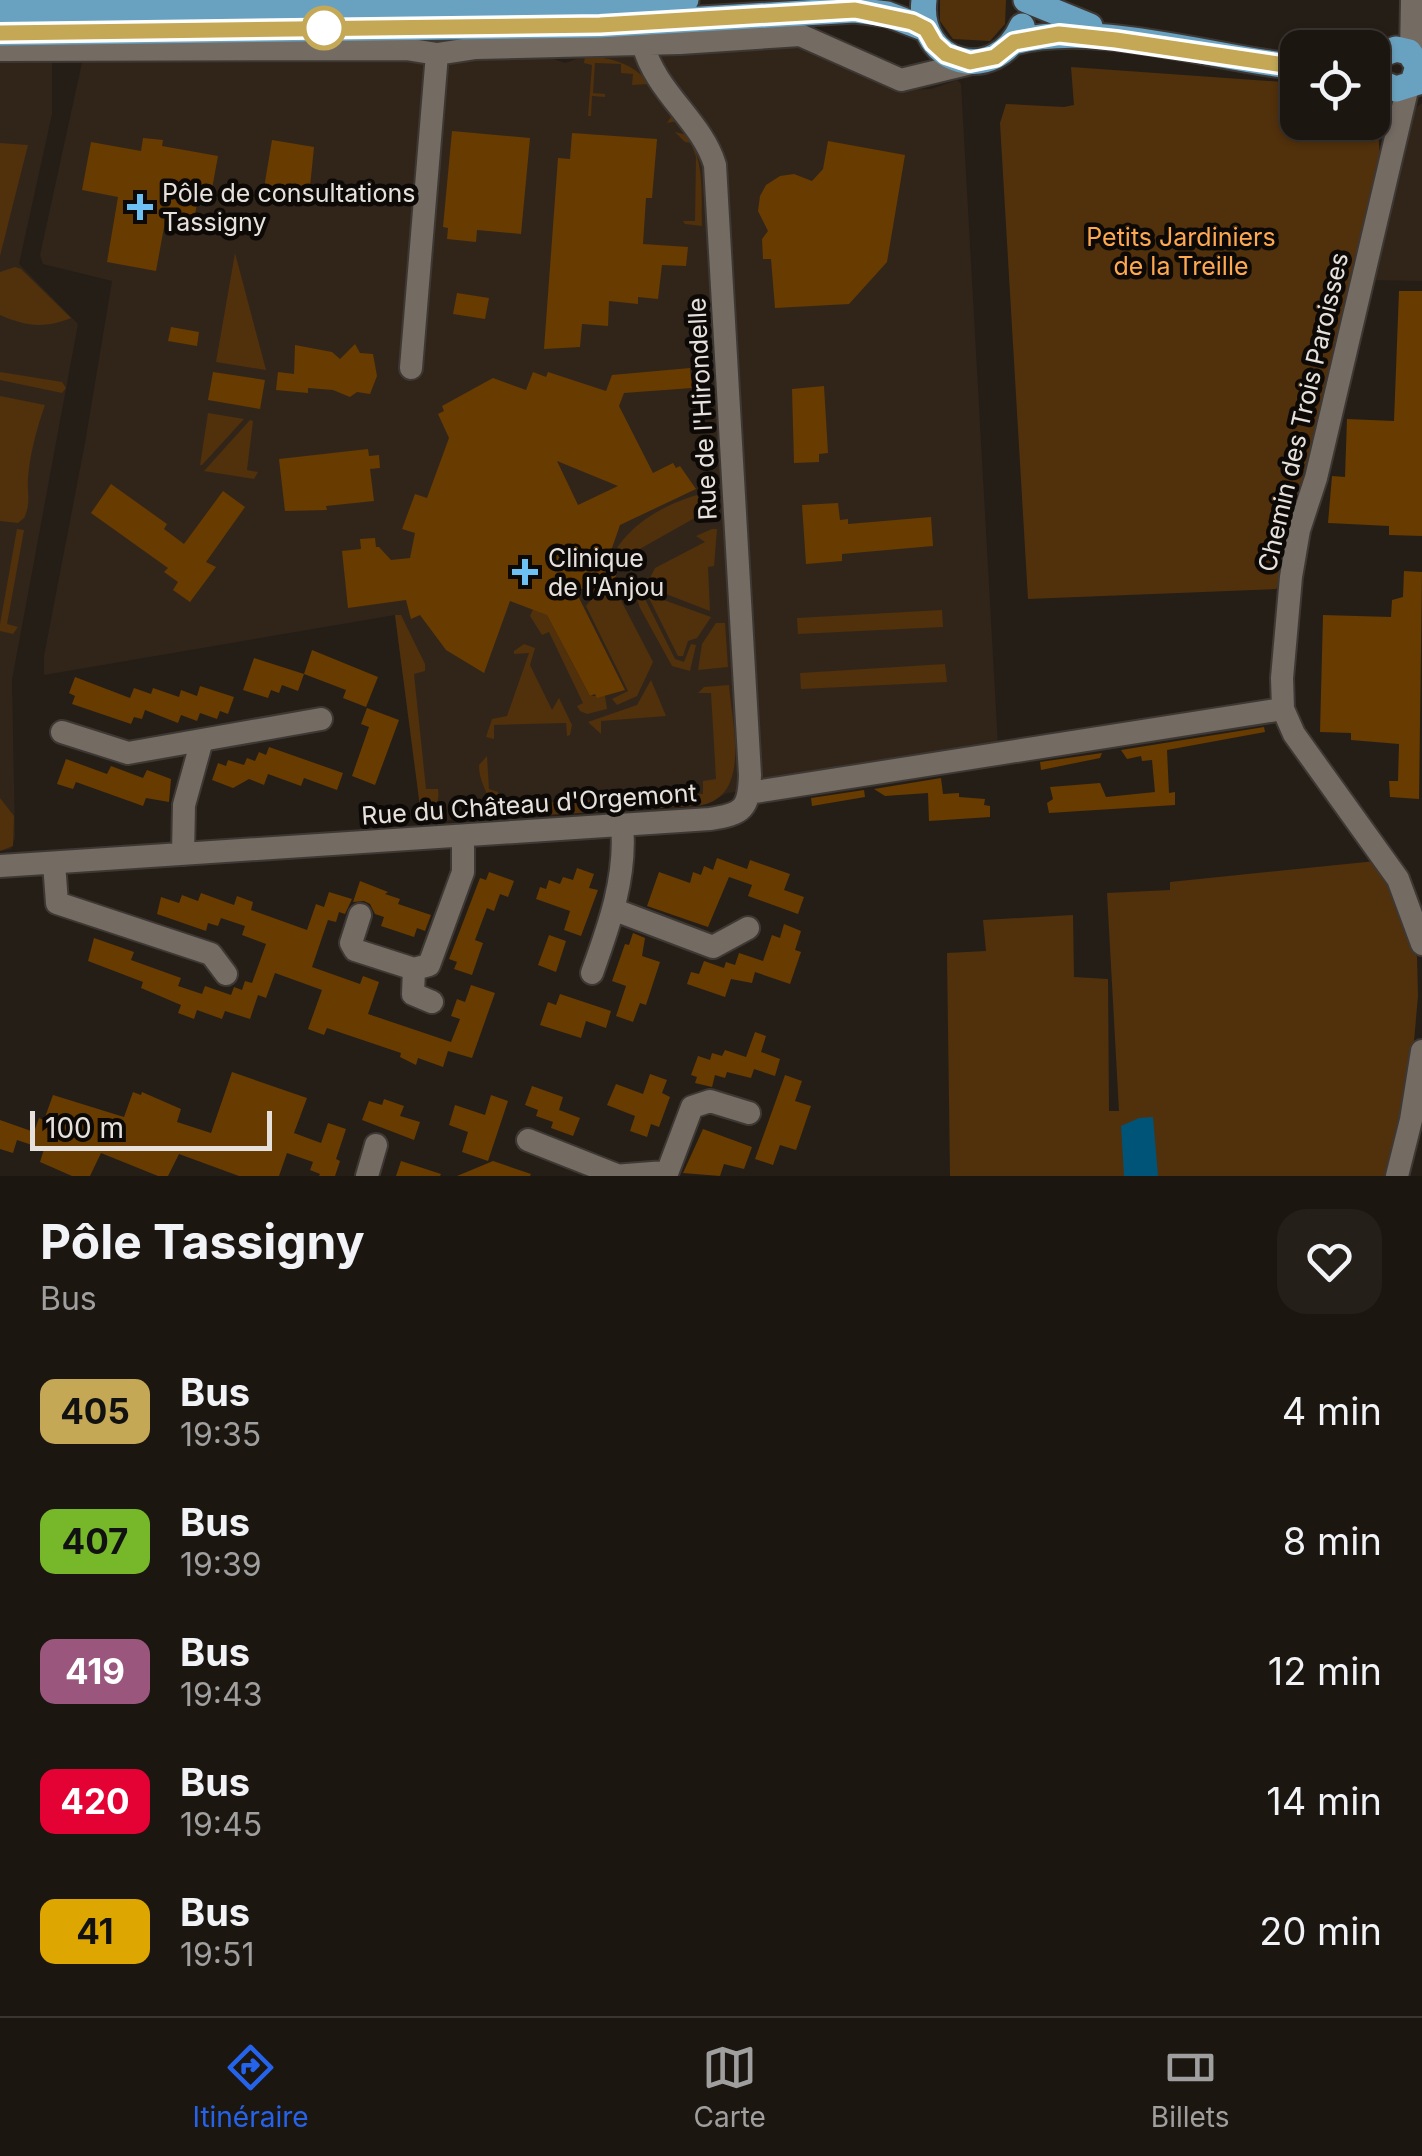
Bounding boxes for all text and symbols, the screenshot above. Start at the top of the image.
unlabelled marker [303,7,345,49]
map controls [1280,30,1390,140]
button: locate [1280,30,1390,140]
place label: Pôle de consultations Tassigny [162,178,415,237]
marker: Pôle de consultations Tassigny [127,194,153,220]
park label: Petits Jardiniers de la Treille [1086,222,1276,281]
street label: Chemin des Trois Paroisses [1252,249,1354,575]
street label: Rue de l'Hirondelle [681,297,723,521]
place label: Clinique de l'Anjou [548,543,664,602]
marker: Clinique de l'Anjou [512,559,538,585]
street label: Rue du Château d'Orgemont [360,777,698,831]
scale bar [30,1106,272,1150]
text: 100 m [45,1111,124,1145]
button: heart [1277,1209,1382,1314]
text: Pôle Tassigny [40,1212,365,1271]
text: Bus [40,1279,97,1318]
text: Bus [180,1369,250,1415]
text: 4 min [1282,1388,1382,1434]
text: 405 [60,1390,130,1432]
text: 19:35 [180,1415,261,1454]
text: Bus [180,1499,250,1545]
text: 8 min [1283,1518,1382,1564]
text: 407 [62,1520,128,1562]
text: 19:39 [180,1545,262,1584]
text: Bus [180,1629,250,1675]
text: 12 min [1268,1648,1382,1694]
text: 419 [65,1650,125,1692]
text: 19:43 [180,1675,263,1714]
text: Bus [180,1759,250,1805]
text: 14 min [1266,1778,1382,1824]
text: 420 [60,1780,130,1822]
text: 19:45 [180,1805,262,1844]
text: Bus [180,1889,250,1935]
text: 20 min [1259,1908,1382,1954]
text: 41 [76,1910,114,1952]
text: 19:51 [180,1935,255,1974]
tab: Itinéraire [192,2040,309,2134]
tab: Carte [694,2040,766,2134]
tab: Billets [1151,2040,1230,2134]

